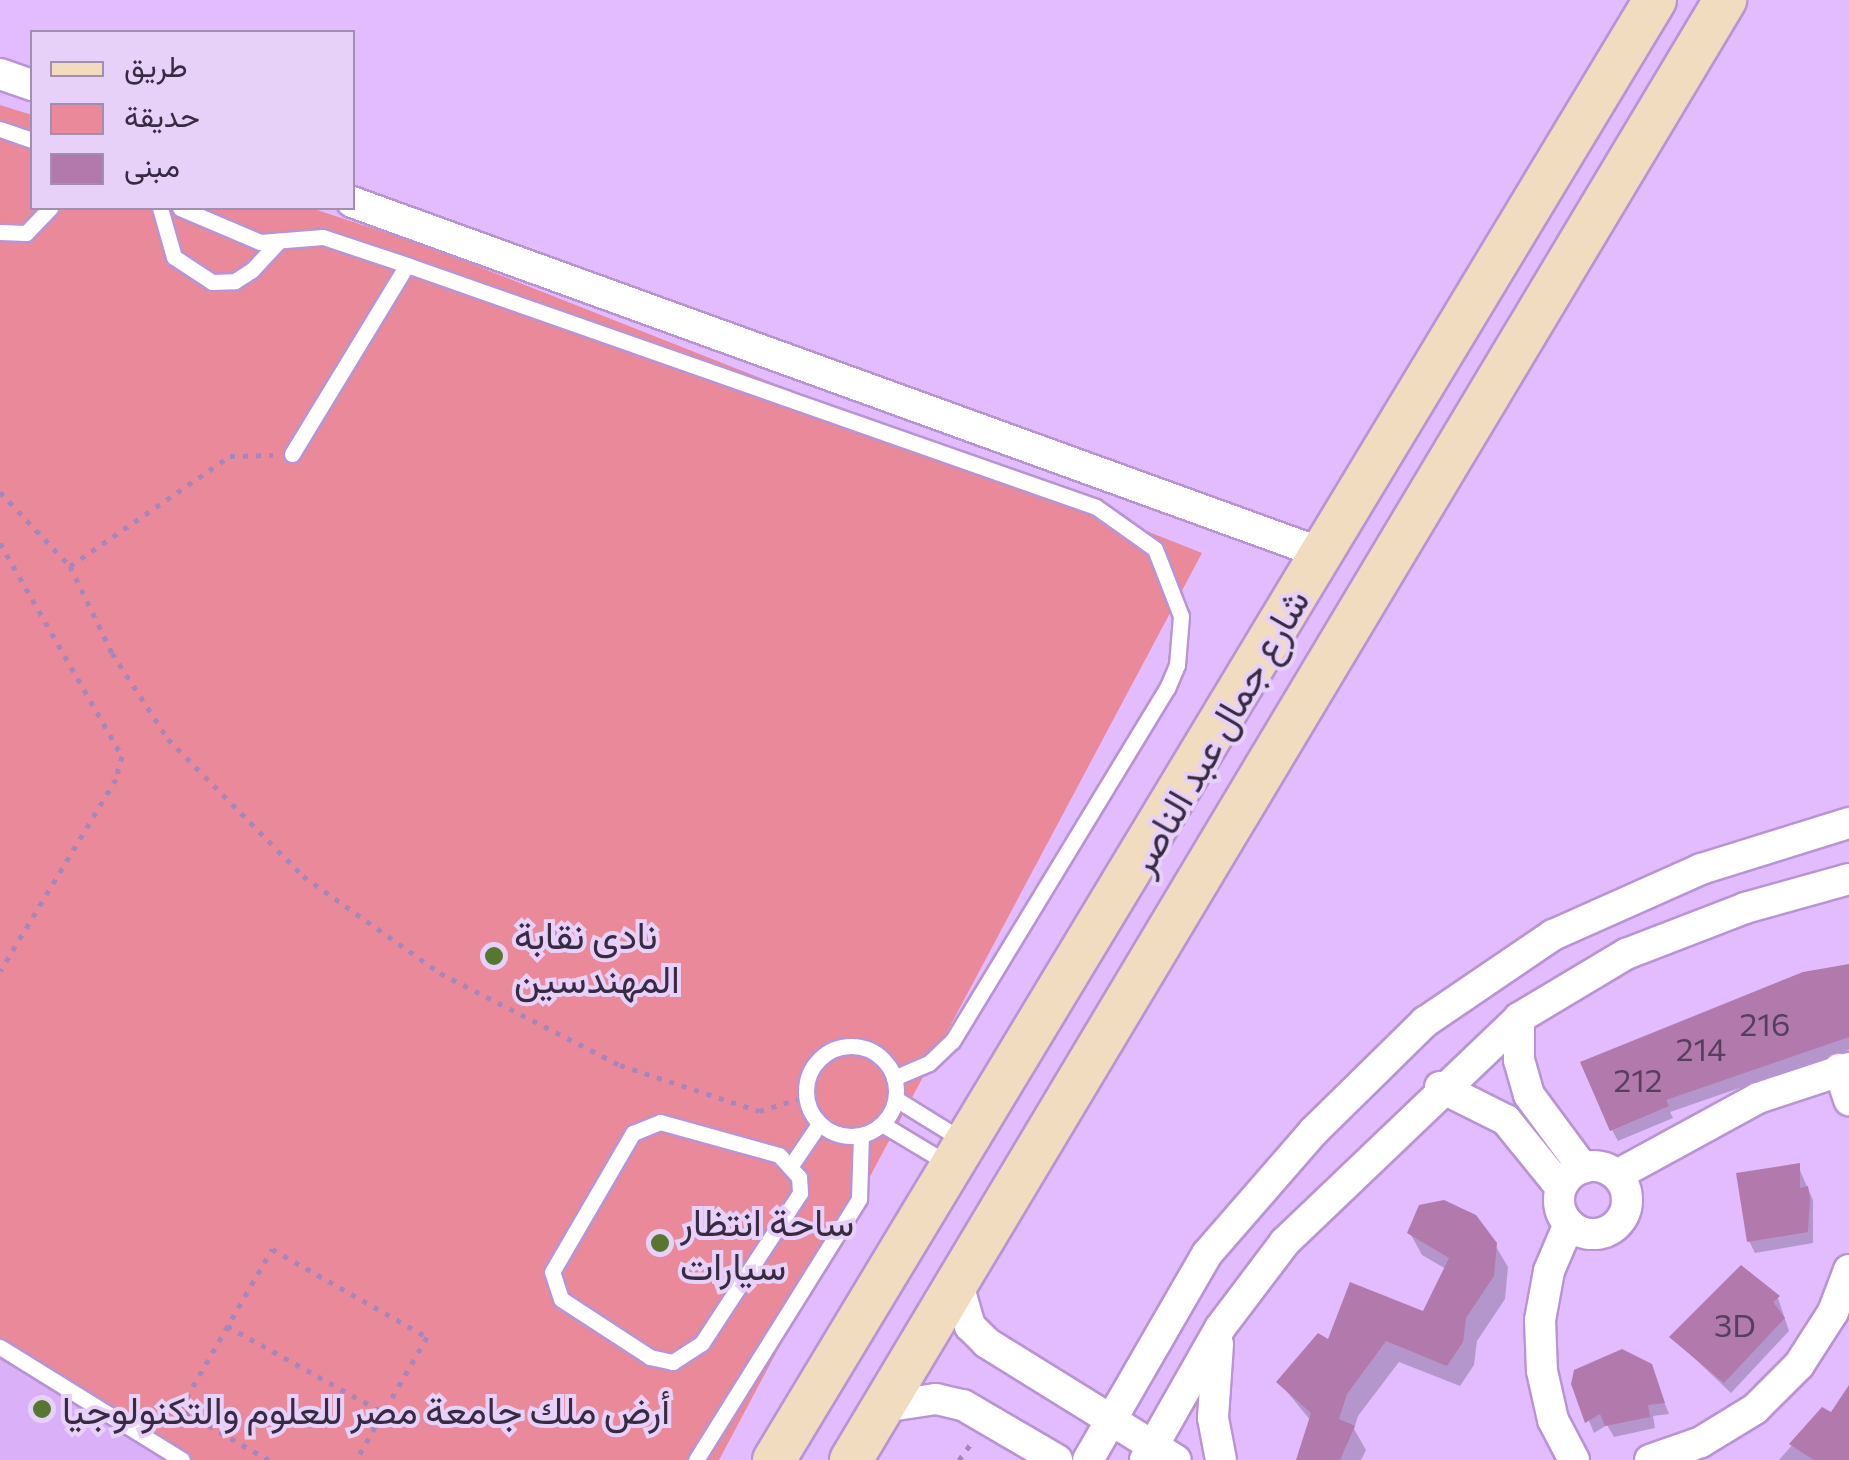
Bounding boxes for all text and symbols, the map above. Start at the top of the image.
legend [30,30,355,210]
text: طريق [124,46,188,83]
text: حديقة [124,96,200,133]
text: مبنى [124,146,180,183]
street label: شارع جمال عبد الناصر [1117,580,1317,882]
place label: نادى نقابة المهندسين [514,911,680,1001]
marker: نادى نقابة المهندسين [483,945,505,967]
house number: 216 [1740,1004,1790,1042]
house number: 214 [1676,1029,1726,1067]
house number: 212 [1613,1060,1663,1098]
place label: ساحة انتظار سيارات [680,1198,854,1288]
marker: ساحة انتظار سيارات [649,1232,671,1254]
house number: 3D [1714,1305,1756,1343]
place label: أرض ملك جامعة مصر للعلوم والتكنولوجيا [62,1386,670,1432]
marker: أرض ملك جامعة مصر للعلوم والتكنولوجيا [31,1398,53,1420]

